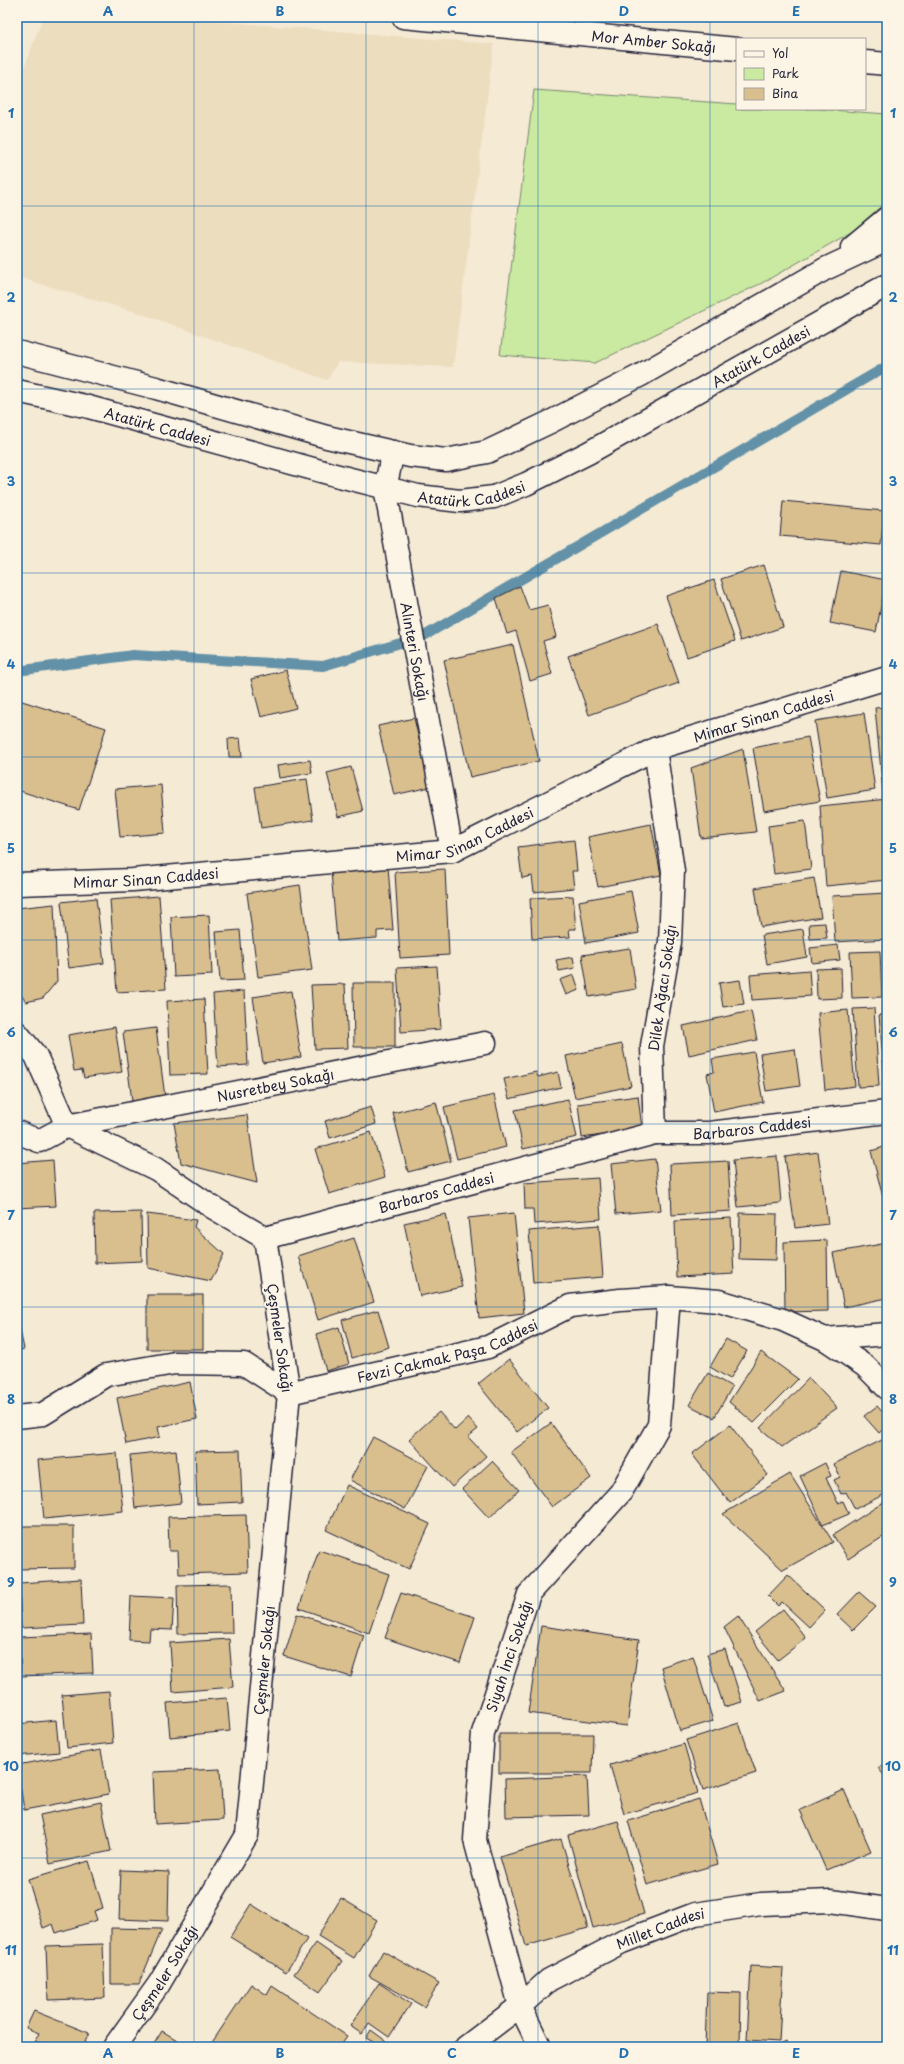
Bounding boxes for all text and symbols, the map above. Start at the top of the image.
text: A [103,1,113,20]
text: B [276,1,285,20]
text: C [447,1,457,20]
text: D [619,1,629,20]
text: E [792,1,800,20]
street label: Mor Amber Sokağı [591,25,717,57]
legend [736,38,866,110]
text: Yol [772,44,788,62]
text: Park [772,64,799,82]
text: Bina [772,84,798,102]
text: 1 [8,103,14,122]
text: 1 [890,103,896,122]
text: 2 [6,287,16,306]
text: 2 [888,287,898,306]
street label: Atatürk Caddesi [708,320,814,392]
street label: Atatürk Caddesi [102,401,213,451]
text: 3 [7,471,16,490]
text: 3 [889,471,898,490]
street label: Atatürk Caddesi [416,475,528,512]
street label: Alınteri Sokağı [396,600,435,703]
text: 4 [7,654,16,673]
text: 4 [889,654,898,673]
street label: Mimar Sinan Caddesi [691,684,836,747]
street label: Mimar Sinan Caddesi [395,801,537,867]
text: 5 [7,838,15,857]
text: 5 [889,838,897,857]
street label: Mimar Sinan Caddesi [73,862,220,893]
street label: Dilek Ağacı Sokağı [643,923,681,1053]
text: 6 [6,1022,16,1041]
text: 6 [888,1022,898,1041]
street label: Nusretbey Sokağı [215,1063,336,1106]
street label: Barbaros Caddesi [693,1111,812,1144]
street label: Barbaros Caddesi [376,1166,496,1218]
text: 7 [7,1205,15,1224]
text: 7 [889,1205,897,1224]
street label: Çeşmeler Sokağı [262,1282,298,1394]
street label: Fevzi Çakmak Paşa Caddesi [355,1313,541,1387]
text: 8 [7,1389,15,1408]
text: 8 [889,1389,897,1408]
text: 9 [7,1572,15,1591]
text: 9 [889,1572,897,1591]
street label: Siyah İnci Sokağı [480,1597,537,1715]
street label: Çeşmeler Sokağı [248,1604,279,1716]
text: 10 [3,1756,19,1775]
text: 10 [885,1756,901,1775]
street label: Millet Caddesi [613,1902,706,1954]
street label: Çeşmeler Sokağı [126,1920,202,2025]
text: 11 [5,1940,17,1959]
text: 11 [887,1940,899,1959]
text: A [103,2043,113,2062]
text: B [276,2043,285,2062]
text: C [447,2043,457,2062]
text: D [619,2043,629,2062]
text: E [792,2043,800,2062]

